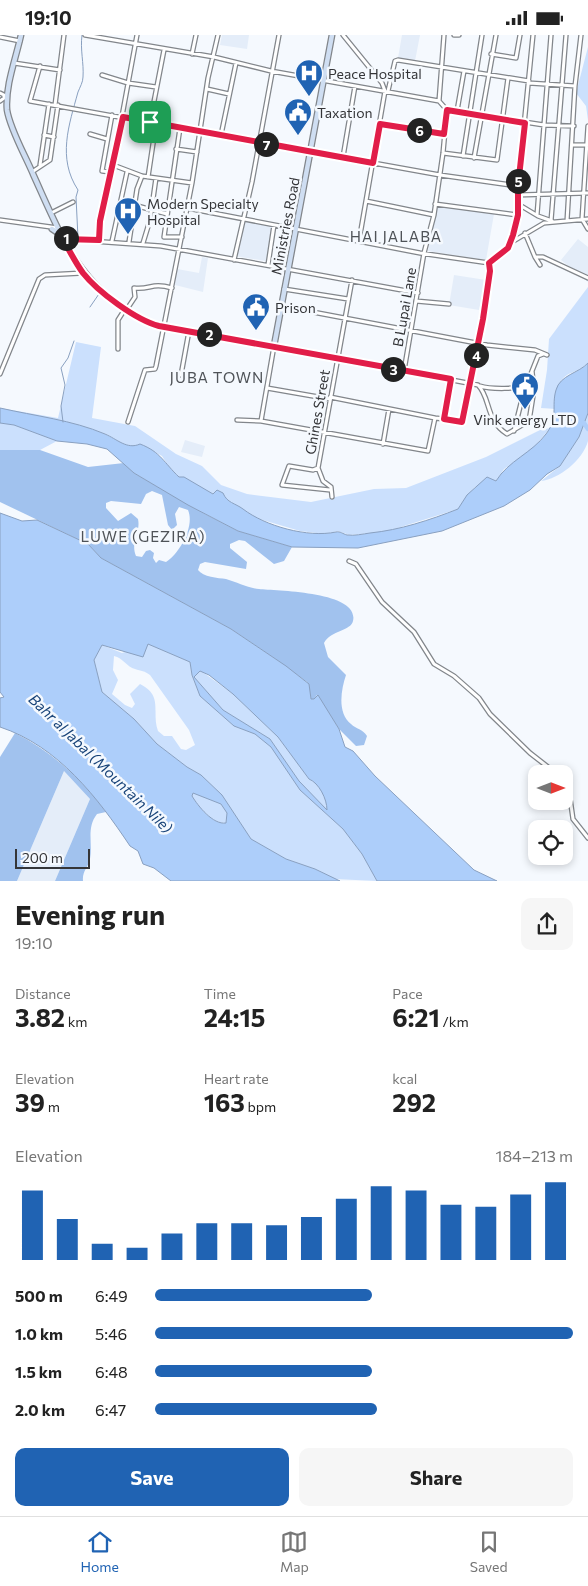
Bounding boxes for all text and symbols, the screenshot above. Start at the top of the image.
text: 19:10 [25,6,72,29]
hospital icon: Peace Hospital [294,58,324,97]
place label: Peace Hospital [328,65,422,82]
public building icon: Taxation [283,97,313,136]
pin [129,101,171,143]
place label: Taxation [317,104,373,121]
icon: arrive [136,108,164,136]
pin: 6 [406,117,432,143]
text: 6 [415,122,424,139]
pin: 7 [254,131,278,157]
text: 7 [263,136,270,153]
pin: 5 [506,169,530,193]
text: 5 [514,173,523,190]
street label: Ministries Road [267,176,303,276]
place label: Modern Specialty Hospital [147,195,259,228]
hospital icon: Modern Specialty Hospital [113,196,143,235]
pin: 1 [54,225,78,251]
district label: HAI JALABA [350,227,442,245]
text: 1 [63,230,70,247]
street label: B Lupai Lane [389,266,419,348]
public building icon: Prison [241,292,271,331]
place label: Prison [275,299,316,316]
pin: 2 [196,321,222,347]
text: 2 [206,326,213,343]
pin: 4 [464,343,488,367]
text: 4 [472,347,481,364]
pin: 3 [380,357,406,381]
text: 3 [389,361,398,378]
district label: JUBA TOWN [170,368,264,386]
street label: Ghines Street [301,368,333,456]
public building icon: Vink energy LTD [510,371,540,410]
place label: Vink energy LTD [473,411,577,428]
district label: LUWE (GEZIRA) [80,527,206,545]
water label: Bahr al Jabal (Mountain Nile) [25,690,177,837]
north arrow [528,765,572,810]
map controls [528,765,573,865]
button: locate [528,820,573,865]
scale bar [15,846,90,869]
text: 200 m [22,849,63,866]
text: Evening run [15,897,165,931]
button: share [521,898,573,950]
text: 19:10 [15,933,53,952]
text: Distance [15,985,71,1002]
text: Time [204,985,236,1002]
text: Pace [392,985,423,1002]
text: 3.82 [15,1002,65,1032]
text: 24:15 [204,1002,265,1032]
text: 6:21 [392,1002,440,1032]
text: km [65,1013,88,1030]
text: /km [440,1013,469,1030]
text: Elevation [15,1070,74,1087]
text: Heart rate [204,1070,269,1087]
text: kcal [392,1070,417,1087]
text: 39 [15,1087,45,1117]
text: 163 [204,1087,245,1117]
text: 292 [392,1087,436,1117]
text: m [45,1098,60,1115]
text: bpm [245,1098,276,1115]
text: Elevation [15,1146,83,1165]
text: 184–213 m [496,1146,573,1165]
text: 500 m [15,1286,63,1305]
text: 6:49 [95,1286,128,1305]
text: 1.0 km [15,1324,63,1343]
text: 5:46 [95,1324,127,1343]
text: 1.5 km [15,1362,62,1381]
text: 6:48 [95,1362,128,1381]
text: 2.0 km [15,1400,65,1419]
text: 6:47 [95,1400,126,1419]
button: Save [15,1448,289,1506]
button: Share [299,1448,573,1506]
tab: Home [80,1528,119,1575]
tab: Map [280,1528,309,1575]
tab: Saved [470,1528,508,1575]

